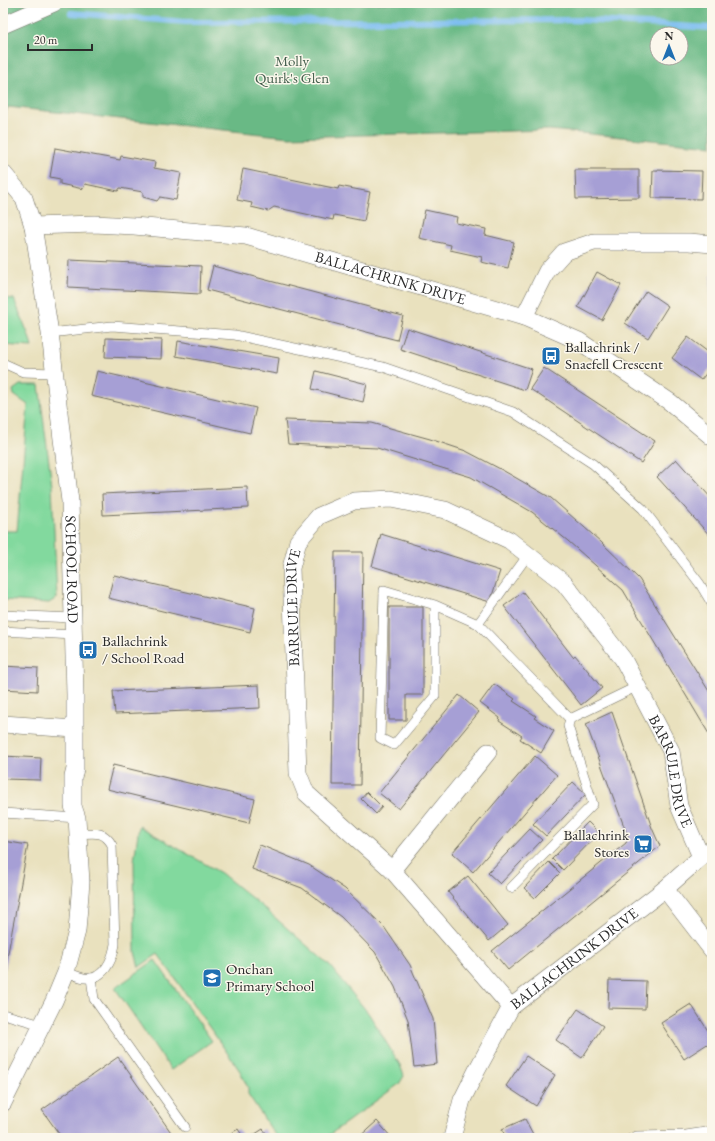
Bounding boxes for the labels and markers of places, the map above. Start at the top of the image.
place label: Ballachrink / Snaefell Crescent [565,337,663,373]
bus stop icon: Ballachrink / Snaefell Crescent [540,345,562,367]
place label: Ballachrink / School Road [102,631,185,667]
bus stop icon: Ballachrink / School Road [77,639,99,661]
place label: Ballachrink Stores [564,825,630,861]
supermarket icon: Ballachrink Stores [632,833,654,855]
place label: Onchan Primary School [226,959,315,995]
school or university icon: Onchan Primary School [201,967,223,989]

